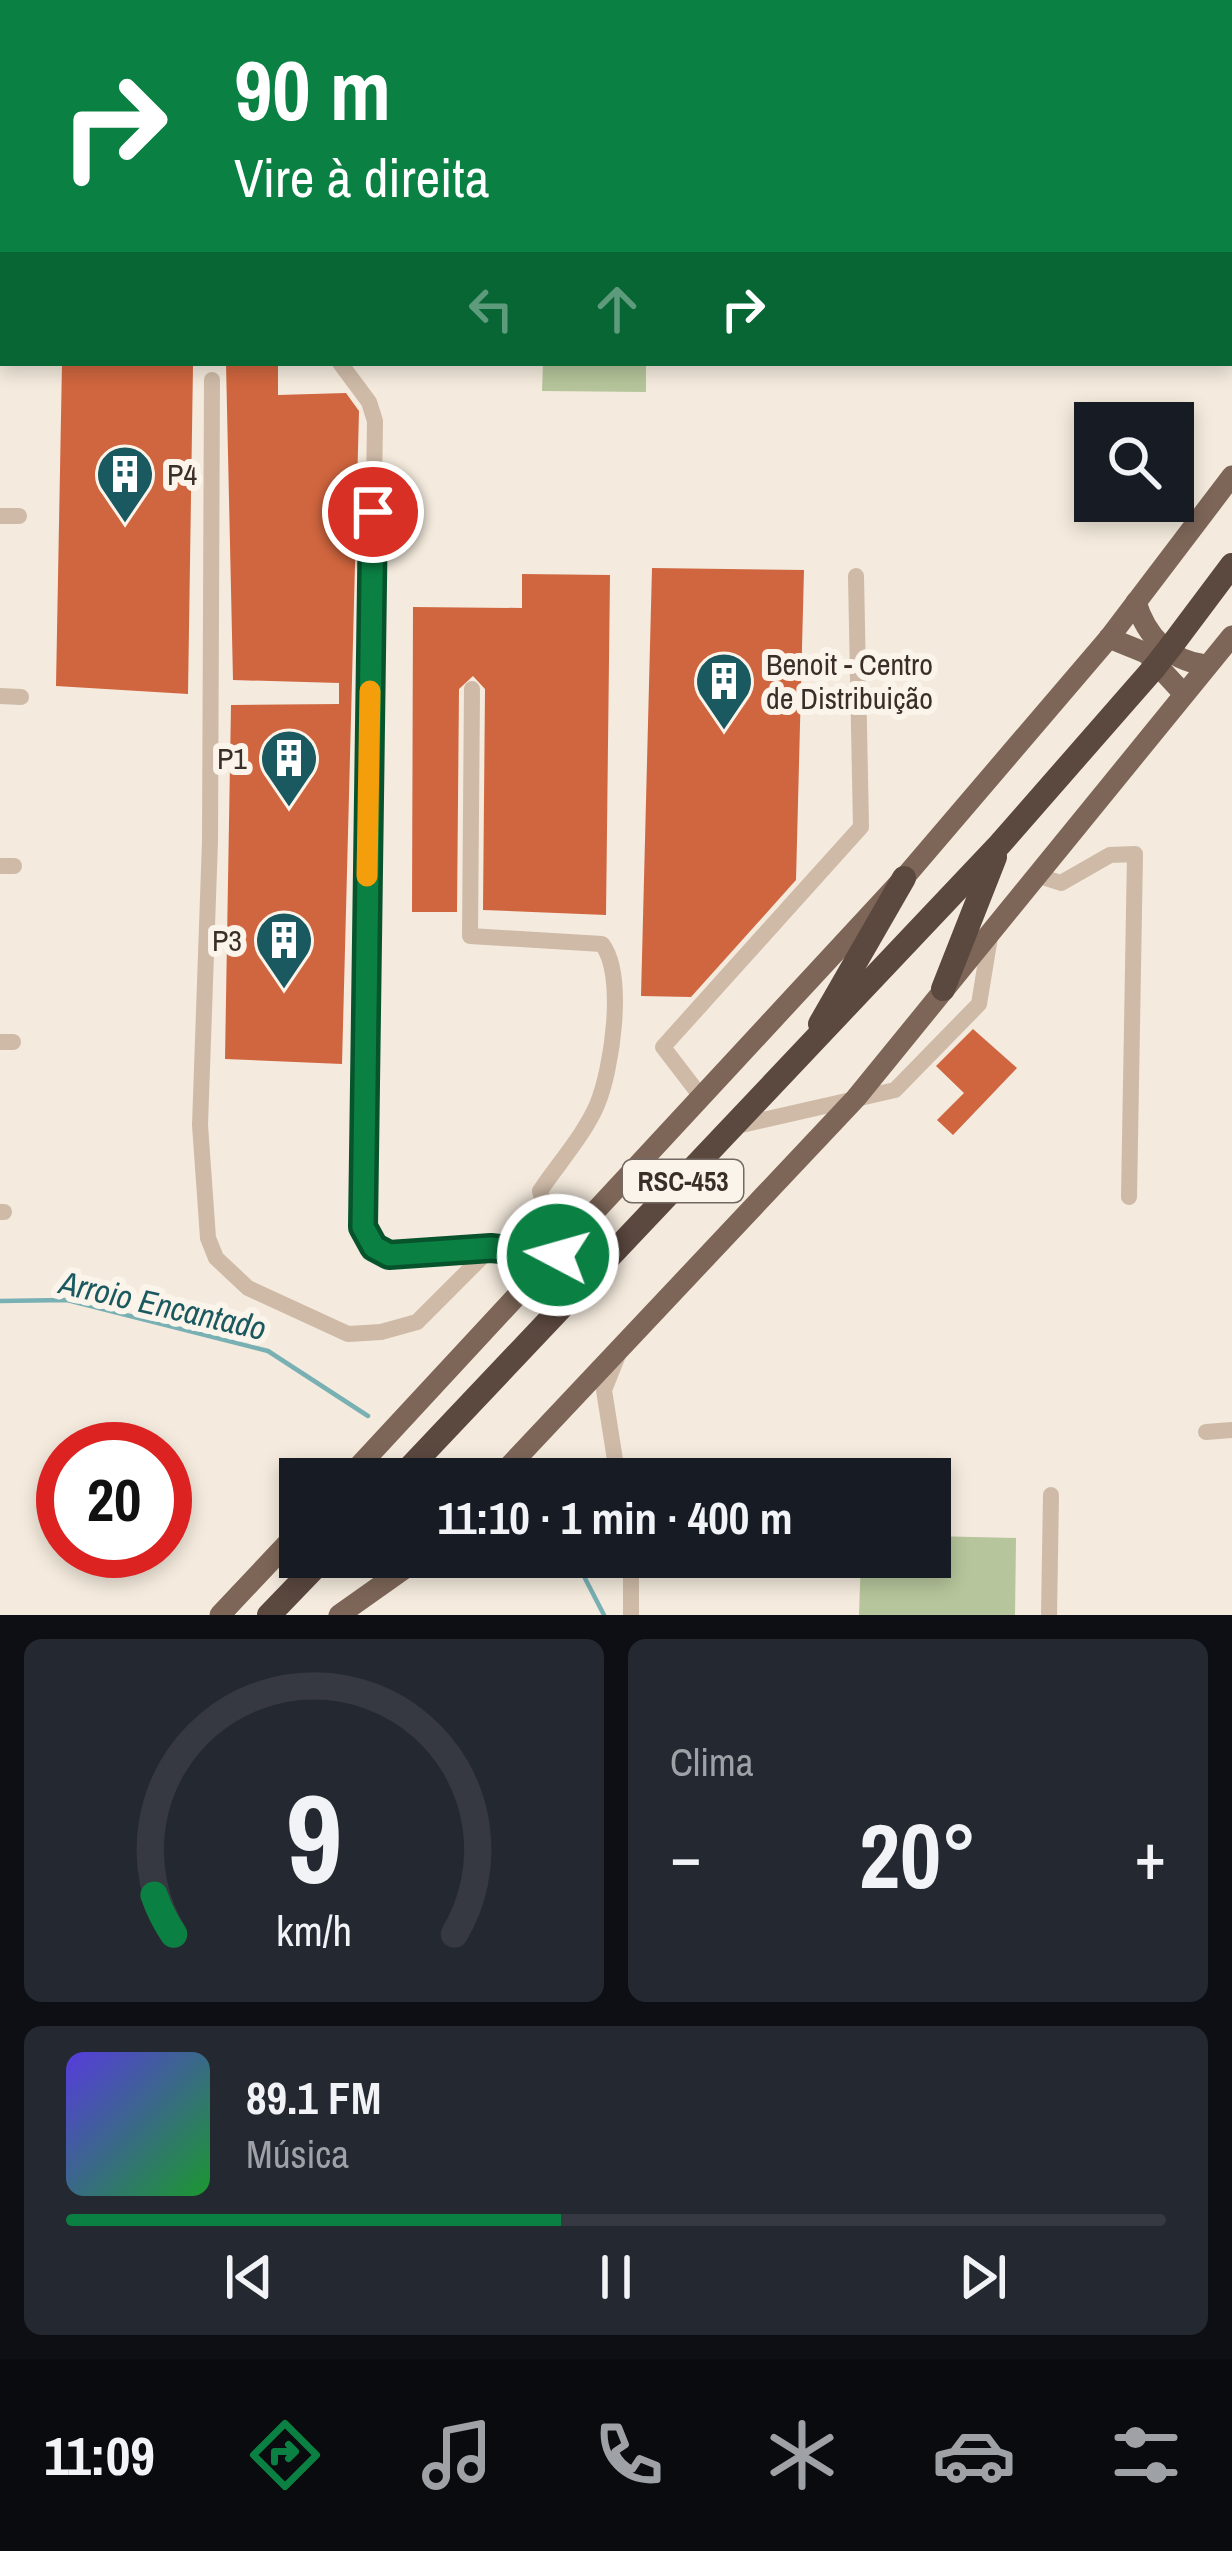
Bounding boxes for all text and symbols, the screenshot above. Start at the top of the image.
text: 90 m [234,33,391,146]
icon: right [36,48,192,204]
text: Vire à direita [234,141,489,214]
icon: left [458,276,524,342]
icon: ahead [584,276,650,342]
icon: right [710,276,776,342]
map controls [1074,402,1194,522]
button: search [1074,402,1194,522]
building icon: P4 [94,443,156,525]
place label: P4 [167,454,197,494]
pin [322,461,424,563]
icon: arrive [340,479,406,545]
place label: Benoit - Centro de Distribuição [766,644,933,718]
building icon: Benoit - Centro de Distribuição [693,650,755,732]
building icon: P1 [258,727,320,809]
place label: P1 [217,738,247,778]
building icon: P3 [253,909,315,991]
place label: P3 [212,920,242,960]
road number: RSC-453 [623,1160,743,1202]
position arrow [495,1192,621,1318]
water label: Arroio Encantado [53,1259,271,1350]
speed limit sign: 20 [36,1422,192,1578]
text: 11:10 · 1 min · 400 m [438,1487,792,1548]
text: Clima [670,1736,754,1788]
text: 9 [286,1754,342,1922]
text: 20° [859,1795,977,1916]
text: − [670,1811,702,1900]
text: + [1134,1811,1166,1900]
text: km/h [276,1901,352,1958]
text: 89.1 FM [246,2067,381,2128]
text: Música [246,2128,349,2180]
icon: previous [216,2244,282,2310]
icon: pause [583,2244,649,2310]
icon: next [950,2244,1016,2310]
icon: directions [243,2413,327,2497]
icon: music [415,2413,499,2497]
icon: phone [587,2413,671,2497]
icon: climate [760,2413,844,2497]
icon: car [932,2413,1016,2497]
icon: filters [1104,2413,1188,2497]
text: 11:09 [44,2419,155,2492]

